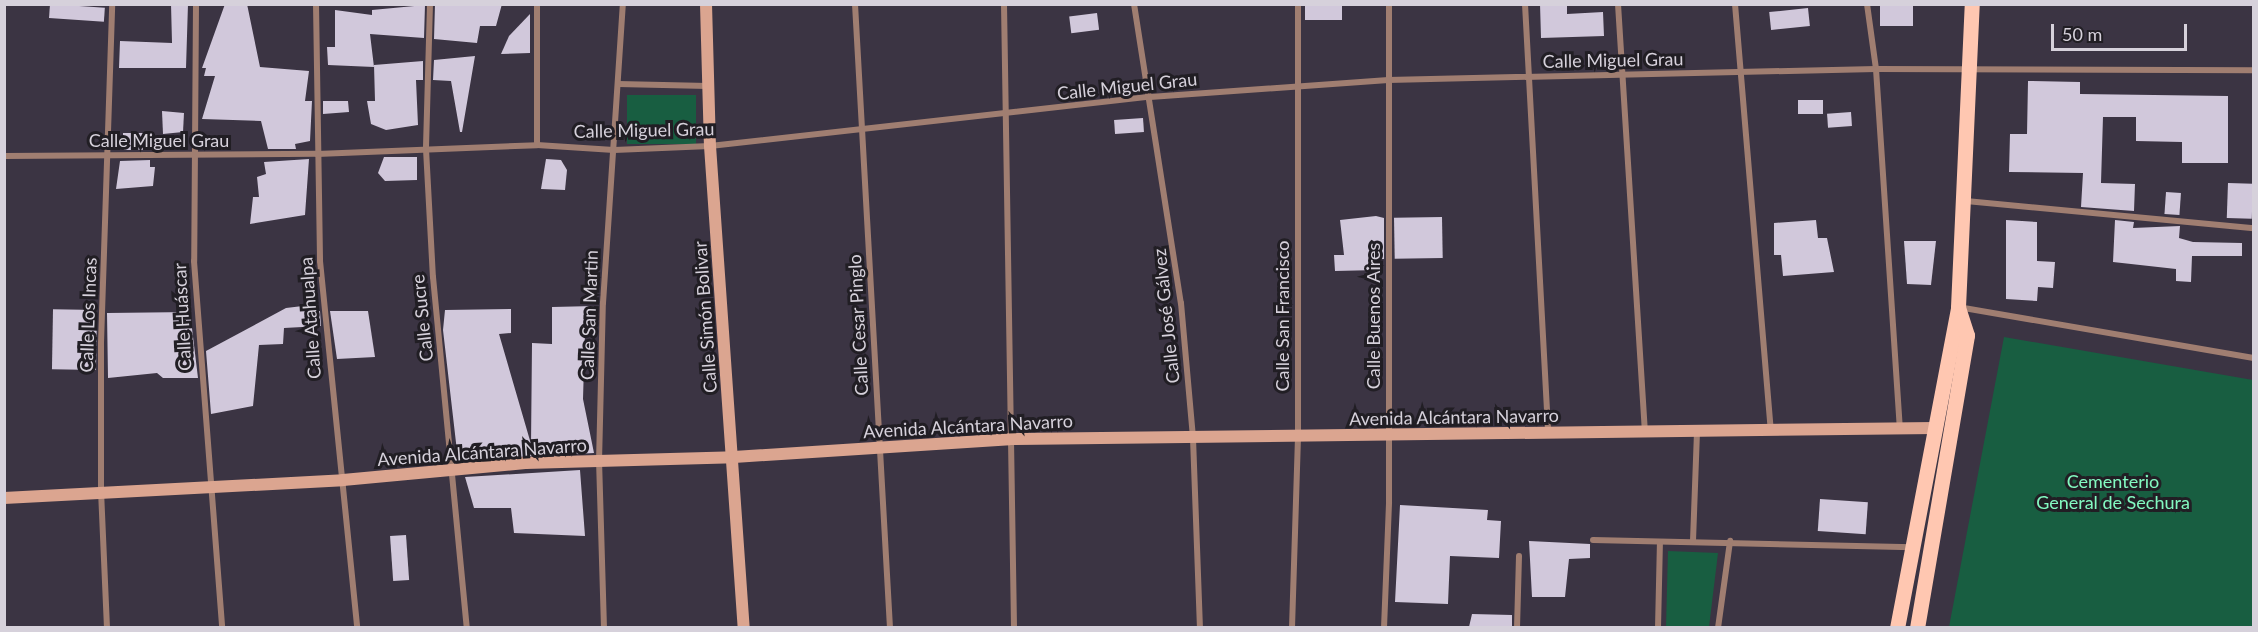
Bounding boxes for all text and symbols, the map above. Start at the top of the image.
scale bar [2054,12,2190,50]
text: 50 m [2062,23,2102,45]
street label: Calle Miguel Grau [1543,48,1683,72]
street label: Calle Miguel Grau [1056,68,1198,104]
street label: Calle Miguel Grau [574,118,714,142]
street label: Calle Miguel Grau [89,129,229,151]
street label: Calle Simón Bolivar [689,240,721,394]
street label: Calle San Francisco [1271,241,1293,391]
street label: Calle Buenos Aires [1362,242,1384,390]
street label: Calle José Gálvez [1148,247,1184,385]
street label: Calle San Martin [576,250,602,380]
street label: Calle Cesar Pinglo [844,254,872,396]
street label: Calle Atahualpa [295,256,325,380]
street label: Calle Los Incas [75,257,101,373]
street label: Calle Huáscar [168,262,196,372]
street label: Calle Sucre [407,273,437,363]
street label: Avenida Alcántara Navarro [1349,404,1559,430]
street label: Avenida Alcántara Navarro [862,410,1074,442]
street label: Avenida Alcántara Navarro [376,434,588,470]
park label: Cementerio General de Sechura [2036,471,2190,514]

